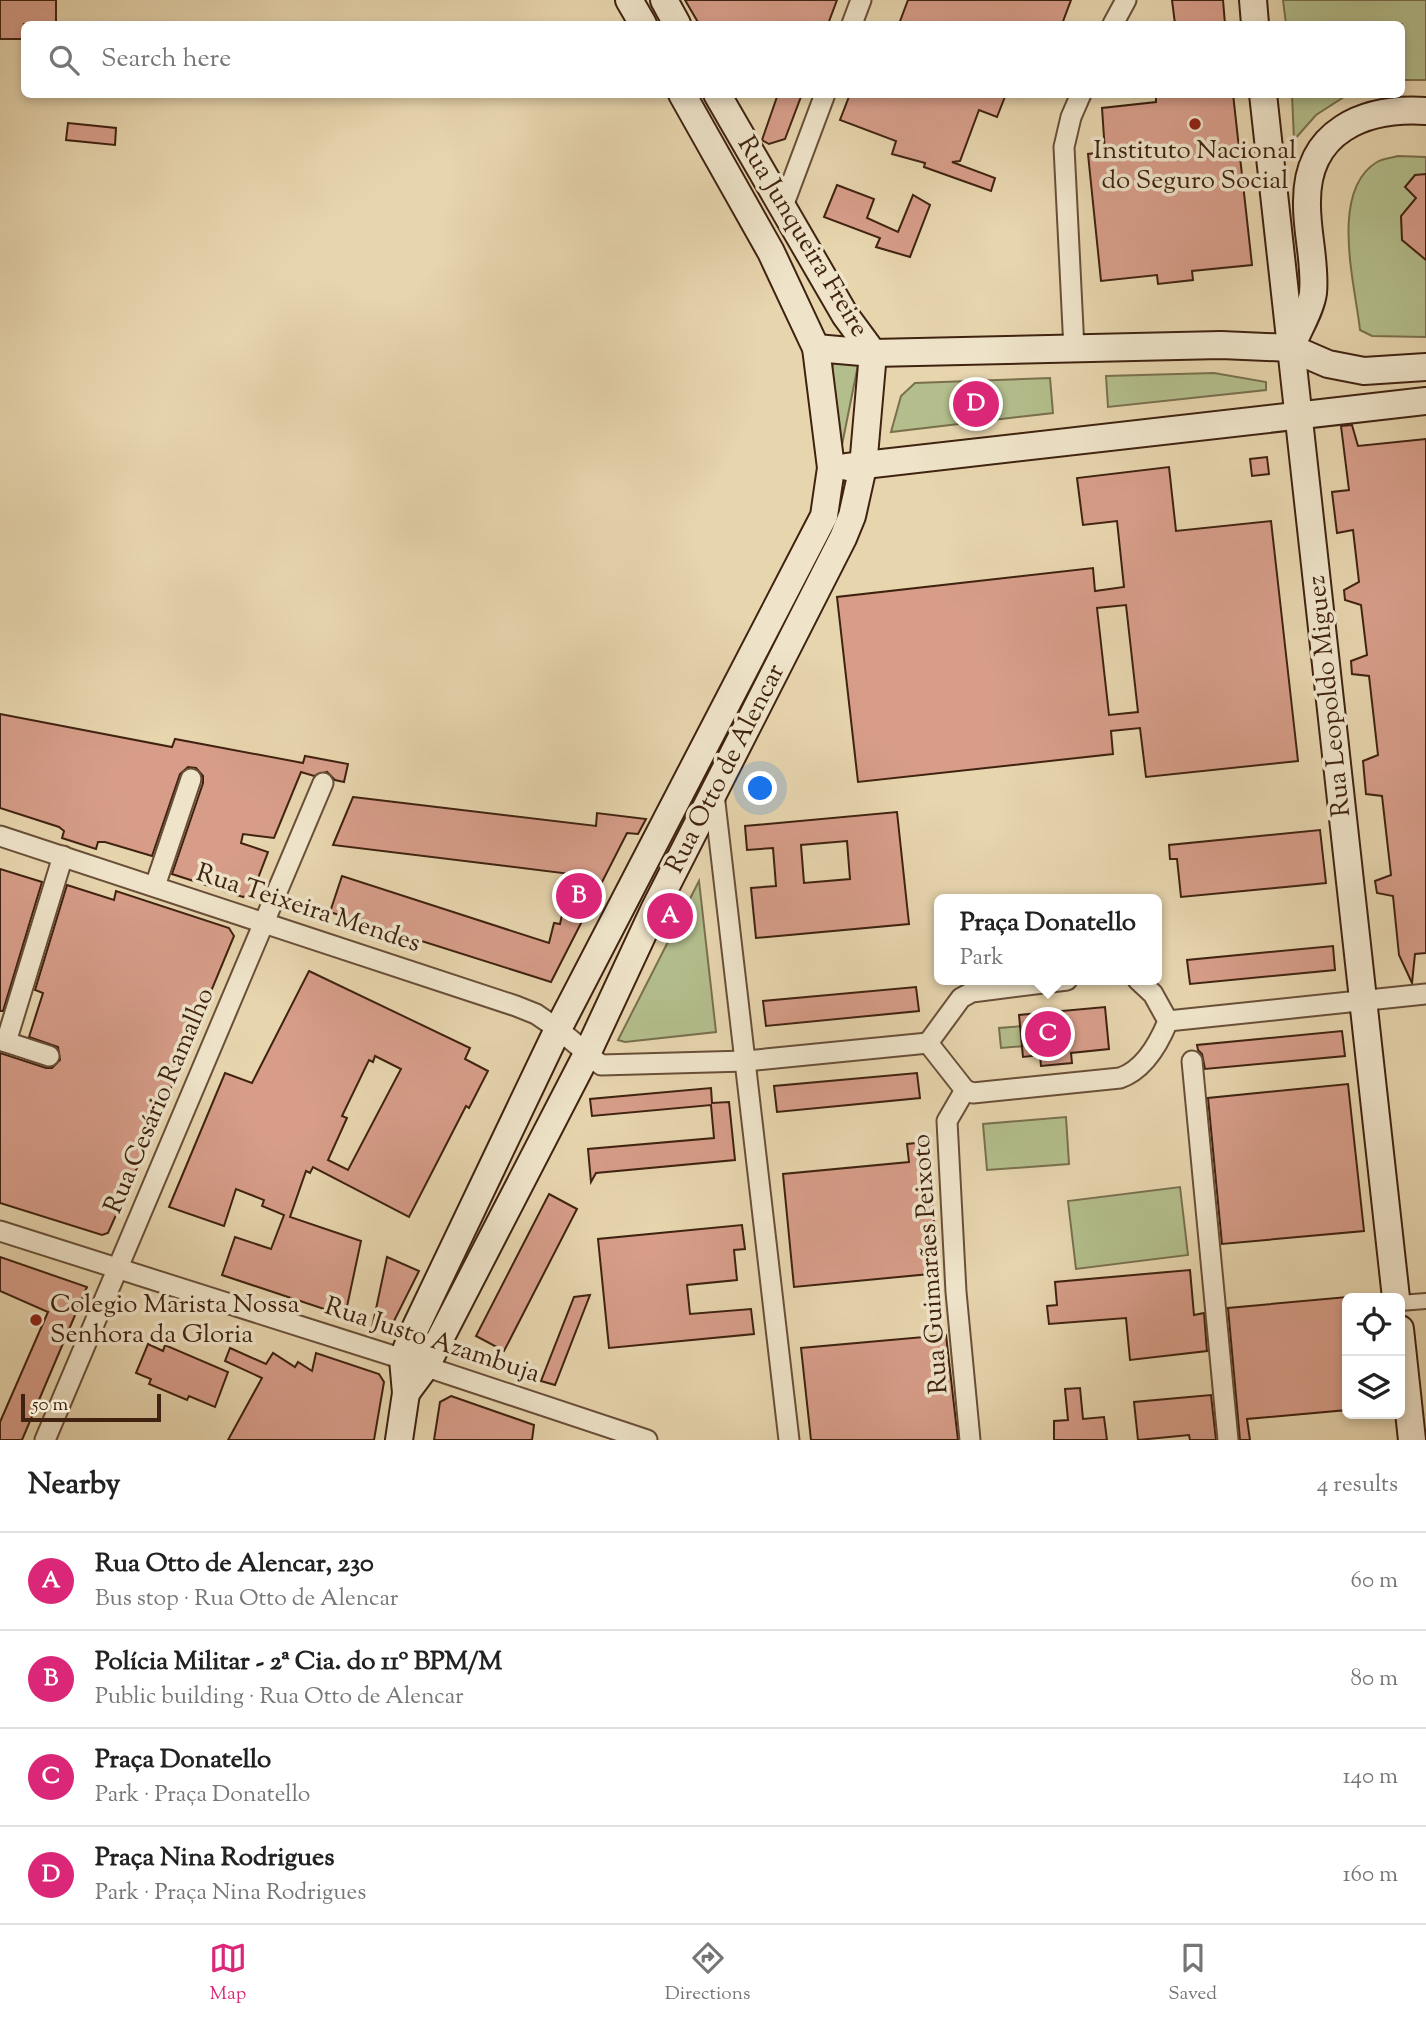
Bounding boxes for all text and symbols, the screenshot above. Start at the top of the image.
search box [21,21,1405,98]
icon: search [45,41,83,79]
text: Search here [101,41,231,78]
marker: Instituto Nacional do Seguro Social [1187,116,1203,132]
street label: Rua Junqueira Freire [727,129,877,345]
place label: Instituto Nacional do Seguro Social [1094,133,1296,200]
pin: D [953,378,999,430]
street label: Rua Leopoldo Miguez [1299,573,1361,819]
street label: Rua Otto de Alencar [657,658,795,880]
your location [743,771,777,805]
street label: Rua Teixeira Mendes [191,855,425,963]
pin: B [556,870,602,922]
pin: A [647,890,693,942]
popup [934,894,1162,985]
text: Praça Donatello [960,905,1136,942]
text: Park [960,942,1004,975]
street label: Rua Cesário Ramalho [96,982,224,1220]
pin: C [1025,1008,1071,1060]
street label: Rua Guimarães Peixoto [903,1133,959,1395]
place label: Colegio Marista Nossa Senhora da Gloria [50,1287,299,1354]
street label: Rua Justo Azambuja [320,1289,544,1393]
map controls [1342,1293,1405,1419]
button: locate [1342,1293,1405,1356]
marker: Colegio Marista Nossa Senhora da Gloria [28,1312,44,1328]
button: layers [1342,1356,1405,1419]
scale bar [21,1391,161,1423]
text: 50 m [32,1392,68,1419]
text: Nearby [28,1464,120,1507]
text: 4 results [1317,1469,1398,1502]
text: Rua Otto de Alencar, 230 [95,1546,374,1583]
text: A [42,1565,60,1598]
text: 60 m [1350,1565,1398,1598]
text: Bus stop · Rua Otto de Alencar [95,1583,398,1616]
text: Polícia Militar - 2ª Cia. do 11º BPM/M [95,1644,502,1681]
text: B [44,1663,58,1696]
text: 80 m [1350,1663,1398,1696]
text: Public building · Rua Otto de Alencar [95,1681,464,1714]
text: Praça Donatello [95,1742,271,1779]
text: C [42,1761,60,1794]
text: 140 m [1343,1761,1398,1794]
text: Park · Praça Donatello [95,1779,310,1812]
text: Praça Nina Rodrigues [95,1840,334,1877]
text: D [42,1859,60,1892]
text: 160 m [1343,1859,1398,1892]
text: Park · Praça Nina Rodrigues [95,1877,366,1910]
tab: Map [209,1939,247,2008]
tab: Directions [665,1939,750,2008]
tab: Saved [1168,1939,1217,2008]

